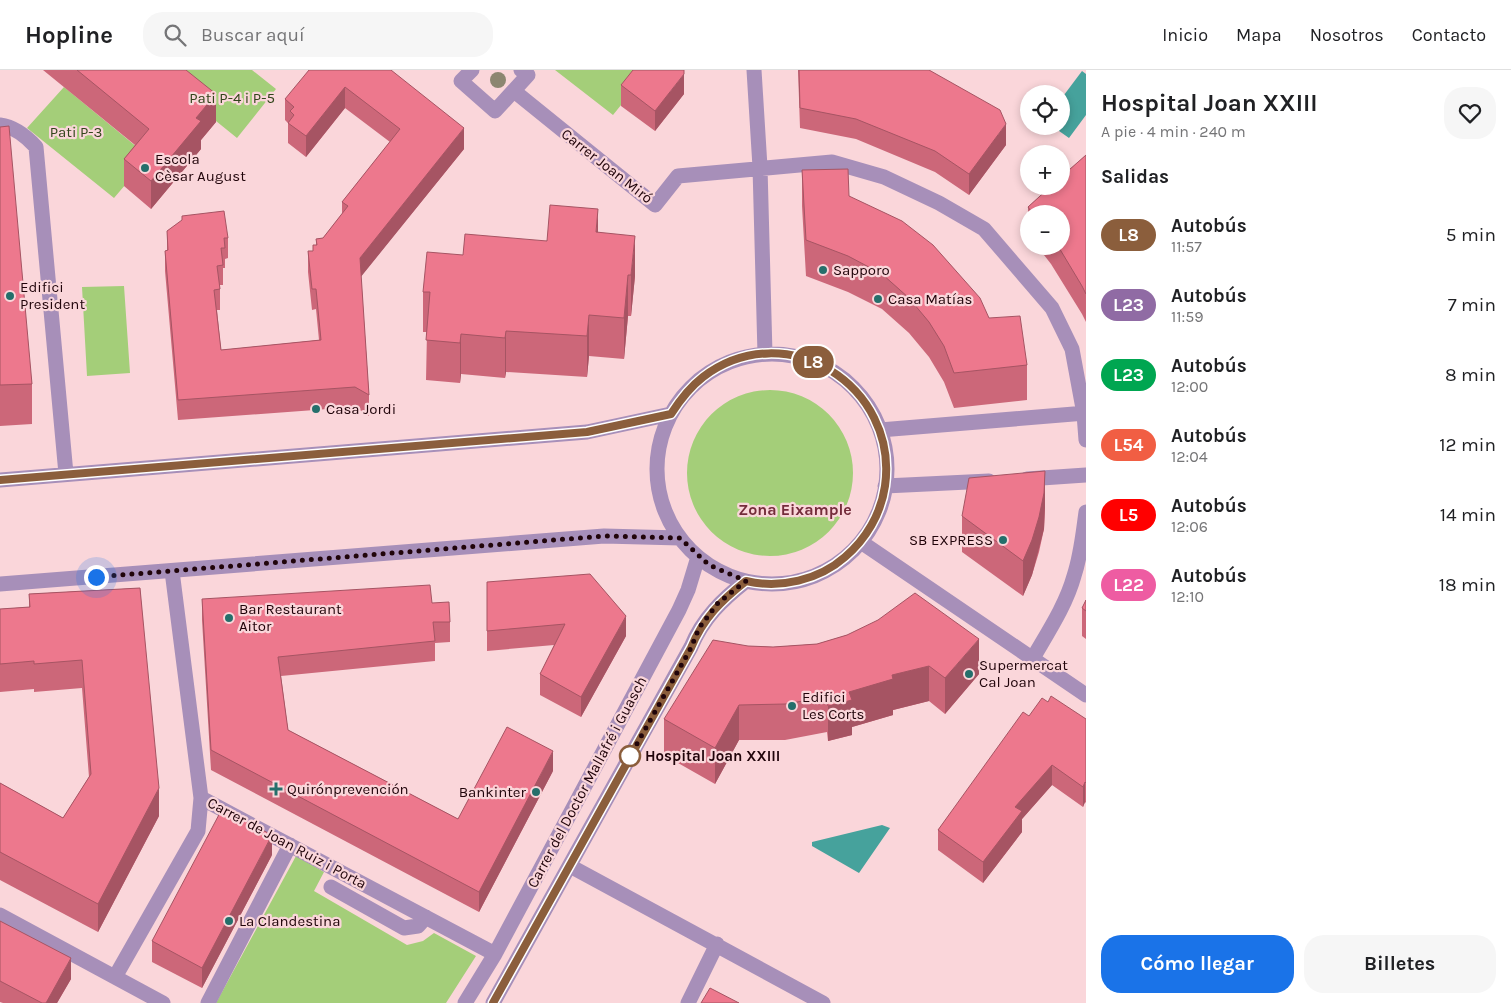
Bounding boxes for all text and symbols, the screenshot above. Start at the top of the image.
search box [143,12,493,57]
text: Hopline [25,21,113,49]
icon: search [161,21,189,49]
text: Buscar aquí [201,24,305,46]
text: Inicio [1162,24,1208,46]
text: Mapa [1236,24,1282,46]
text: Nosotros [1310,24,1384,46]
text: Contacto [1412,24,1486,46]
map controls [1020,85,1070,255]
button: locate [1020,85,1070,135]
button: heart [1444,87,1496,139]
park label: Pati P-4 i P-5 [189,89,275,107]
text: Hospital Joan XXIII [1101,89,1318,117]
text: A pie · 4 min · 240 m [1101,122,1246,141]
park label: Pati P-3 [50,123,102,141]
street label: Carrer Joan Miró [558,125,656,207]
button: + [1020,145,1070,195]
place label: Escola Cèsar August [155,150,246,185]
marker: Escola Cèsar August [139,162,151,174]
text: Salidas [1101,166,1169,188]
button: − [1020,205,1070,255]
text: Autobús [1171,215,1247,237]
text: L8 [1118,224,1139,246]
text: 5 min [1446,224,1496,246]
text: 11:57 [1171,237,1202,256]
place label: Sapporo [833,261,890,279]
marker: Sapporo [817,264,829,276]
place label: Edifici President [20,278,85,313]
text: Autobús [1171,285,1247,307]
marker: Edifici President [4,290,16,302]
place label: Casa Matías [888,290,972,308]
marker: Casa Matías [872,293,884,305]
text: L23 [1113,294,1144,316]
text: 7 min [1448,294,1496,316]
text: 11:59 [1171,307,1204,326]
line badge: L8 [790,346,836,378]
text: L8 [803,351,823,373]
text: Autobús [1171,355,1247,377]
text: L23 [1113,364,1144,386]
text: 8 min [1445,364,1496,386]
text: 12:00 [1171,377,1208,396]
place label: Casa Jordi [326,400,396,418]
marker: Casa Jordi [310,403,322,415]
text: Autobús [1171,425,1247,447]
text: L54 [1113,434,1144,456]
text: 12 min [1439,434,1496,456]
text: 12:04 [1171,447,1208,466]
text: Autobús [1171,495,1247,517]
district label: Zona Eixample [738,500,852,519]
text: L5 [1119,504,1138,526]
text: 14 min [1440,504,1496,526]
text: 12:06 [1171,517,1208,536]
place label: SB EXPRESS [909,531,993,549]
marker: SB EXPRESS [997,534,1009,546]
your location [84,565,109,590]
text: Autobús [1171,565,1247,587]
text: L22 [1113,574,1144,596]
text: 18 min [1439,574,1496,596]
text: 12:10 [1171,587,1204,606]
place label: Bar Restaurant Aitor [239,600,342,635]
marker: Bar Restaurant Aitor [223,612,235,624]
place label: Supermercat Cal Joan [979,656,1068,691]
marker: Supermercat Cal Joan [963,668,975,680]
street label: Carrer del Doctor Mallafré i Guasch [523,673,651,891]
place label: Edifici Les Corts [802,688,865,723]
marker: Edifici Les Corts [786,700,798,712]
marker: Hospital Joan XXIII [619,745,641,767]
place label: Hospital Joan XXIII [645,747,780,765]
place label: Quirónprevención [287,780,409,798]
marker: Quirónprevención [269,782,283,796]
place label: Bankinter [459,783,527,801]
marker: Bankinter [530,786,542,798]
street label: Carrer de Joan Ruiz i Porta [204,793,370,893]
place label: La Clandestina [239,912,340,930]
marker: La Clandestina [223,915,235,927]
button: Cómo llegar [1101,935,1294,993]
button: Billetes [1304,935,1496,993]

